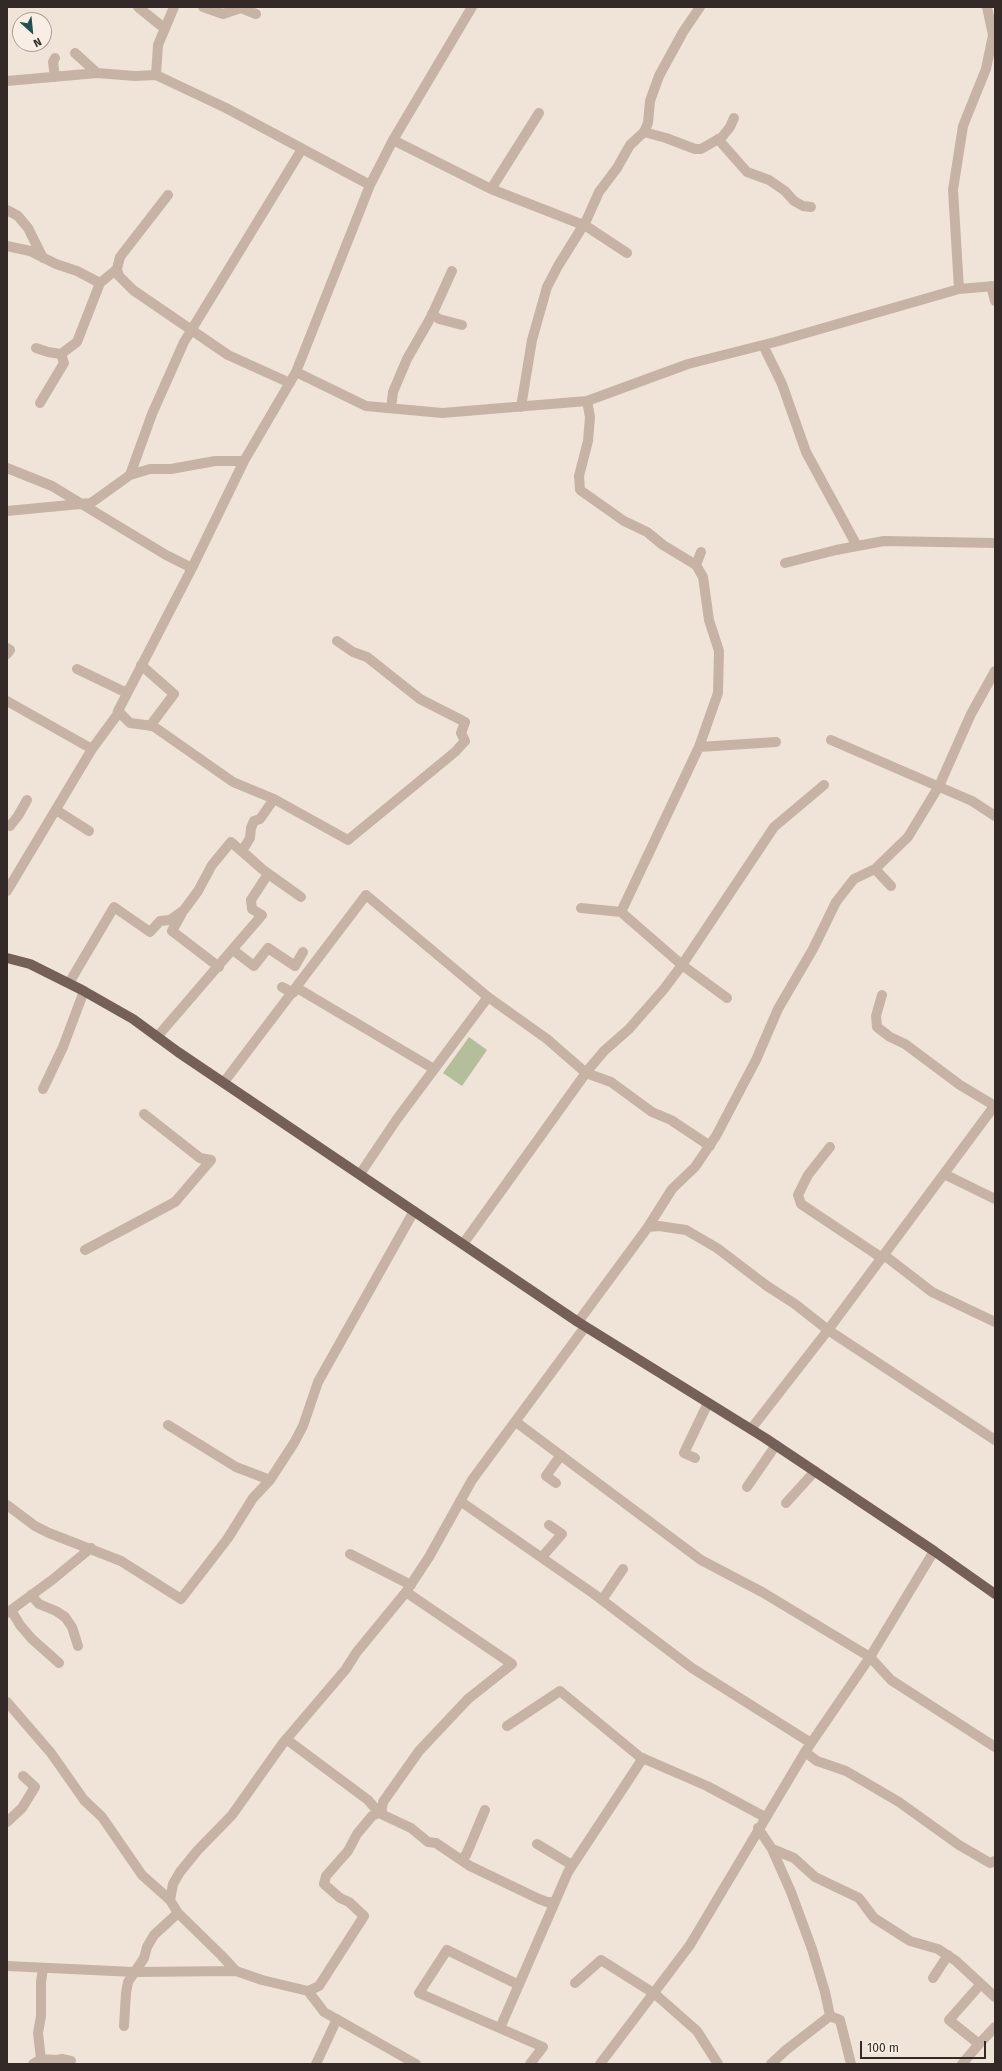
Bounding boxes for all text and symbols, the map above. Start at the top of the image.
north arrow [12,12,52,52]
text: N [31,35,43,50]
scale bar [862,2033,988,2059]
text: 100 m [867,2041,899,2055]

